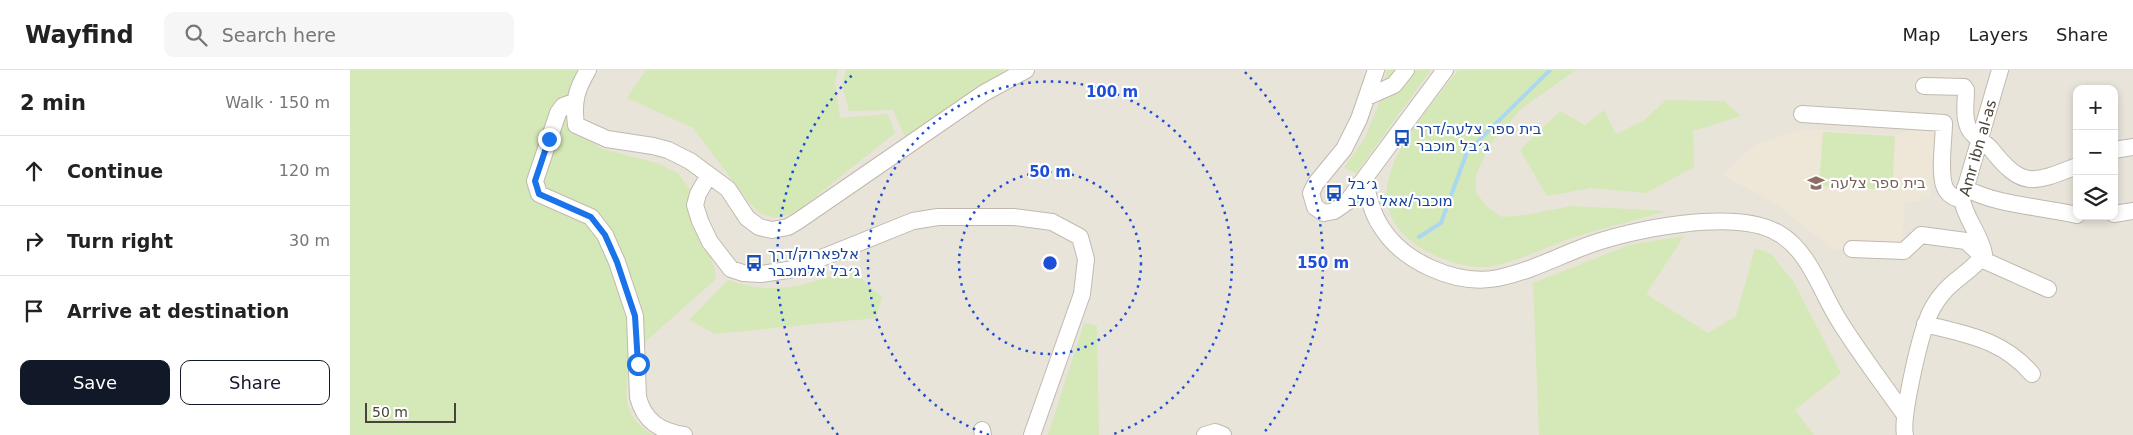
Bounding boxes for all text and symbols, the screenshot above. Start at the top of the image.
search box [164,12,514,57]
text: Wayfind [25,21,134,49]
icon: search [182,21,210,49]
text: Search here [222,24,336,46]
text: Map [1902,24,1940,45]
text: Layers [1968,24,2028,45]
text: Share [2056,24,2108,45]
text: 100 m [1086,83,1138,101]
map controls [2073,85,2118,220]
button: + [2073,85,2118,130]
text: 2 min [20,91,86,115]
text: Walk · 150 m [225,93,330,112]
street label: Amr ibn al-as [1956,97,2000,198]
place label: בית ספר צלעה/דרך ג׳בל מוכבר [1416,120,1542,155]
route end [538,128,561,151]
bus stop icon: בית ספר צלעה/דרך ג׳בל מוכבר [1392,128,1412,148]
button: − [2073,130,2118,175]
icon: ahead [20,157,48,185]
text: Continue [67,160,163,182]
text: 120 m [279,161,330,180]
text: 50 m [1029,163,1071,181]
school or university icon: בית ספר צלעה [1806,173,1826,193]
place label: בית ספר צלעה [1830,174,1926,192]
place label: ג׳בל מוכבר/אאל טלב [1348,175,1453,210]
button: layers [2073,175,2118,220]
bus stop icon: ג׳בל מוכבר/אאל טלב [1324,183,1344,203]
icon: right [20,227,48,255]
text: Turn right [67,230,173,252]
text: 30 m [289,231,330,250]
place label: אלפארוק/דרך ג׳בל אלמוכבר [768,245,860,280]
bus stop icon: אלפארוק/דרך ג׳בל אלמוכבר [744,253,764,273]
centre of rings [1041,254,1059,272]
text: 150 m [1297,254,1349,272]
icon: arrive [20,297,48,325]
text: Arrive at destination [67,300,289,322]
route start [627,353,650,376]
button: Save [20,360,170,405]
button: Share [180,360,330,405]
scale bar [365,400,456,423]
text: 50 m [372,404,408,420]

